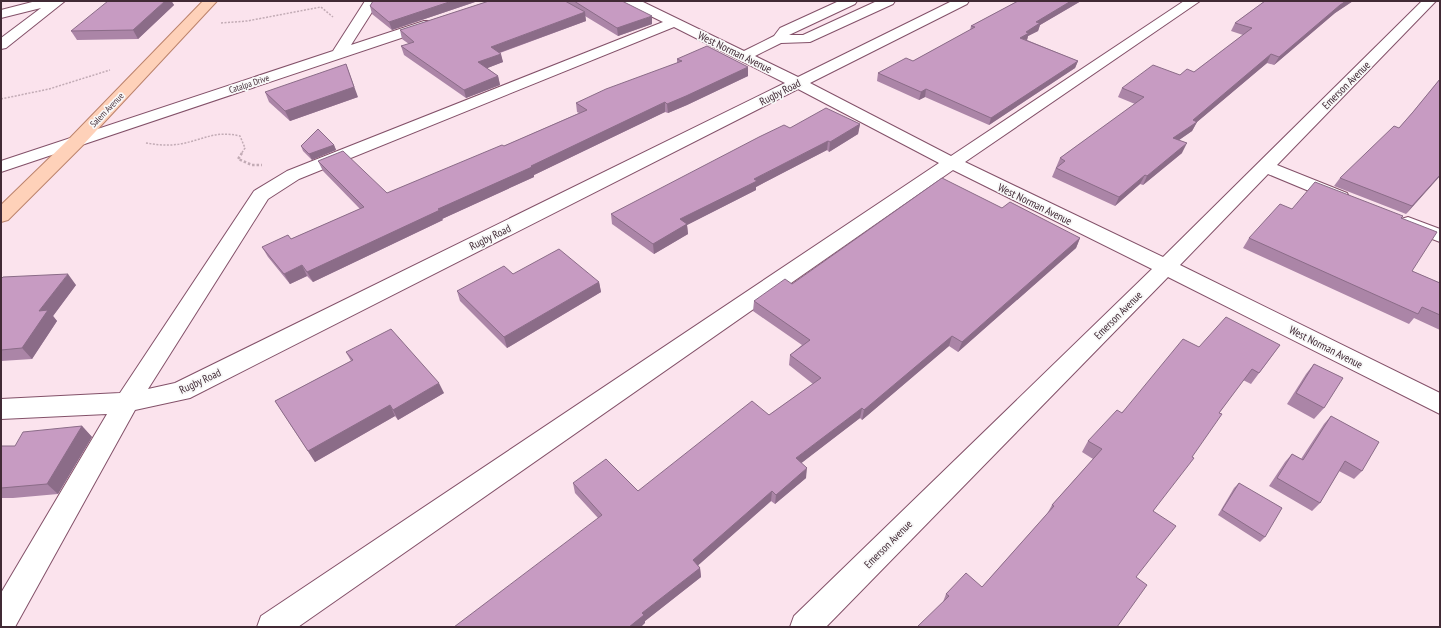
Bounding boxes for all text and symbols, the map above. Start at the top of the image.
street label: West Norman Avenue [696,28,775,76]
street label: Emerson Avenue [1319,58,1373,112]
street label: Catalpa Drive [227,72,271,95]
street label: Rugby Road [757,76,803,108]
street label: Salem Avenue [88,90,126,129]
street label: West Norman Avenue [996,180,1075,228]
street label: Rugby Road [467,221,513,253]
street label: Emerson Avenue [1091,288,1145,342]
street label: West Norman Avenue [1287,322,1365,372]
street label: Rugby Road [177,365,223,397]
street label: Emerson Avenue [861,517,915,571]

